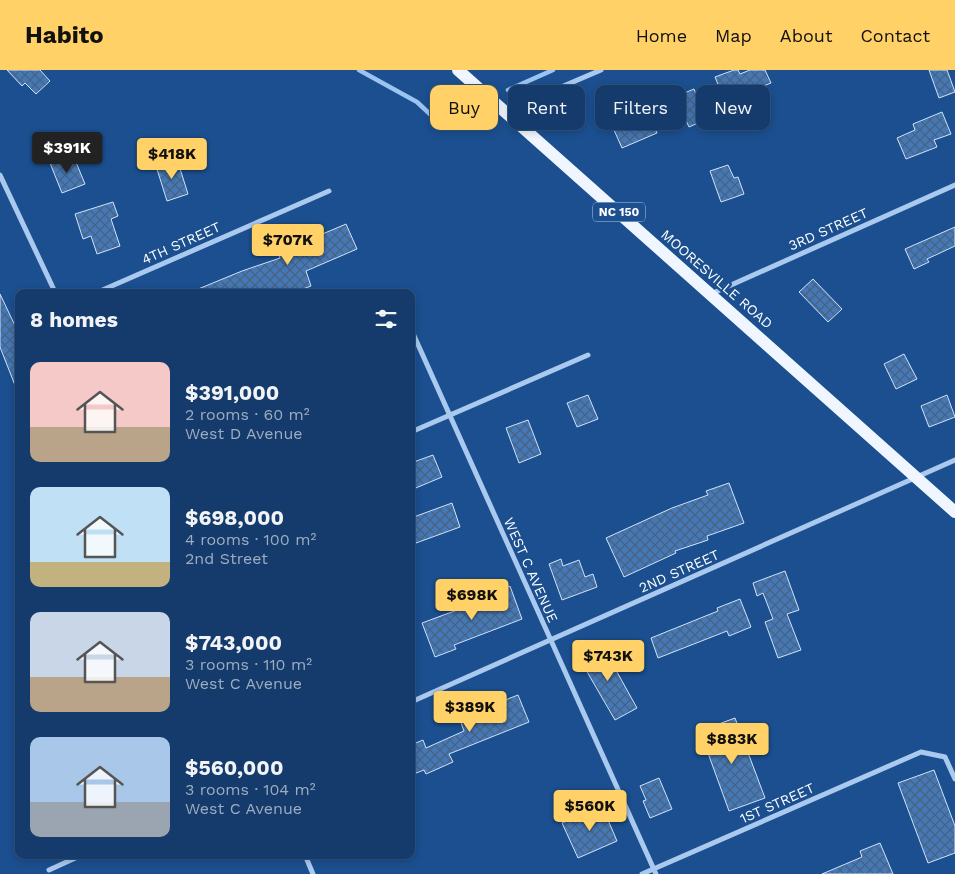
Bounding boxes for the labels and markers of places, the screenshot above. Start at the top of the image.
pin: $391K [32,132,102,174]
pin: $418K [137,138,207,180]
pin: $707K [253,224,323,266]
pin: $698K [437,578,507,621]
pin: $743K [573,640,643,682]
pin: $389K [435,690,505,733]
pin: $883K [697,722,767,765]
pin: $560K [555,790,625,832]

